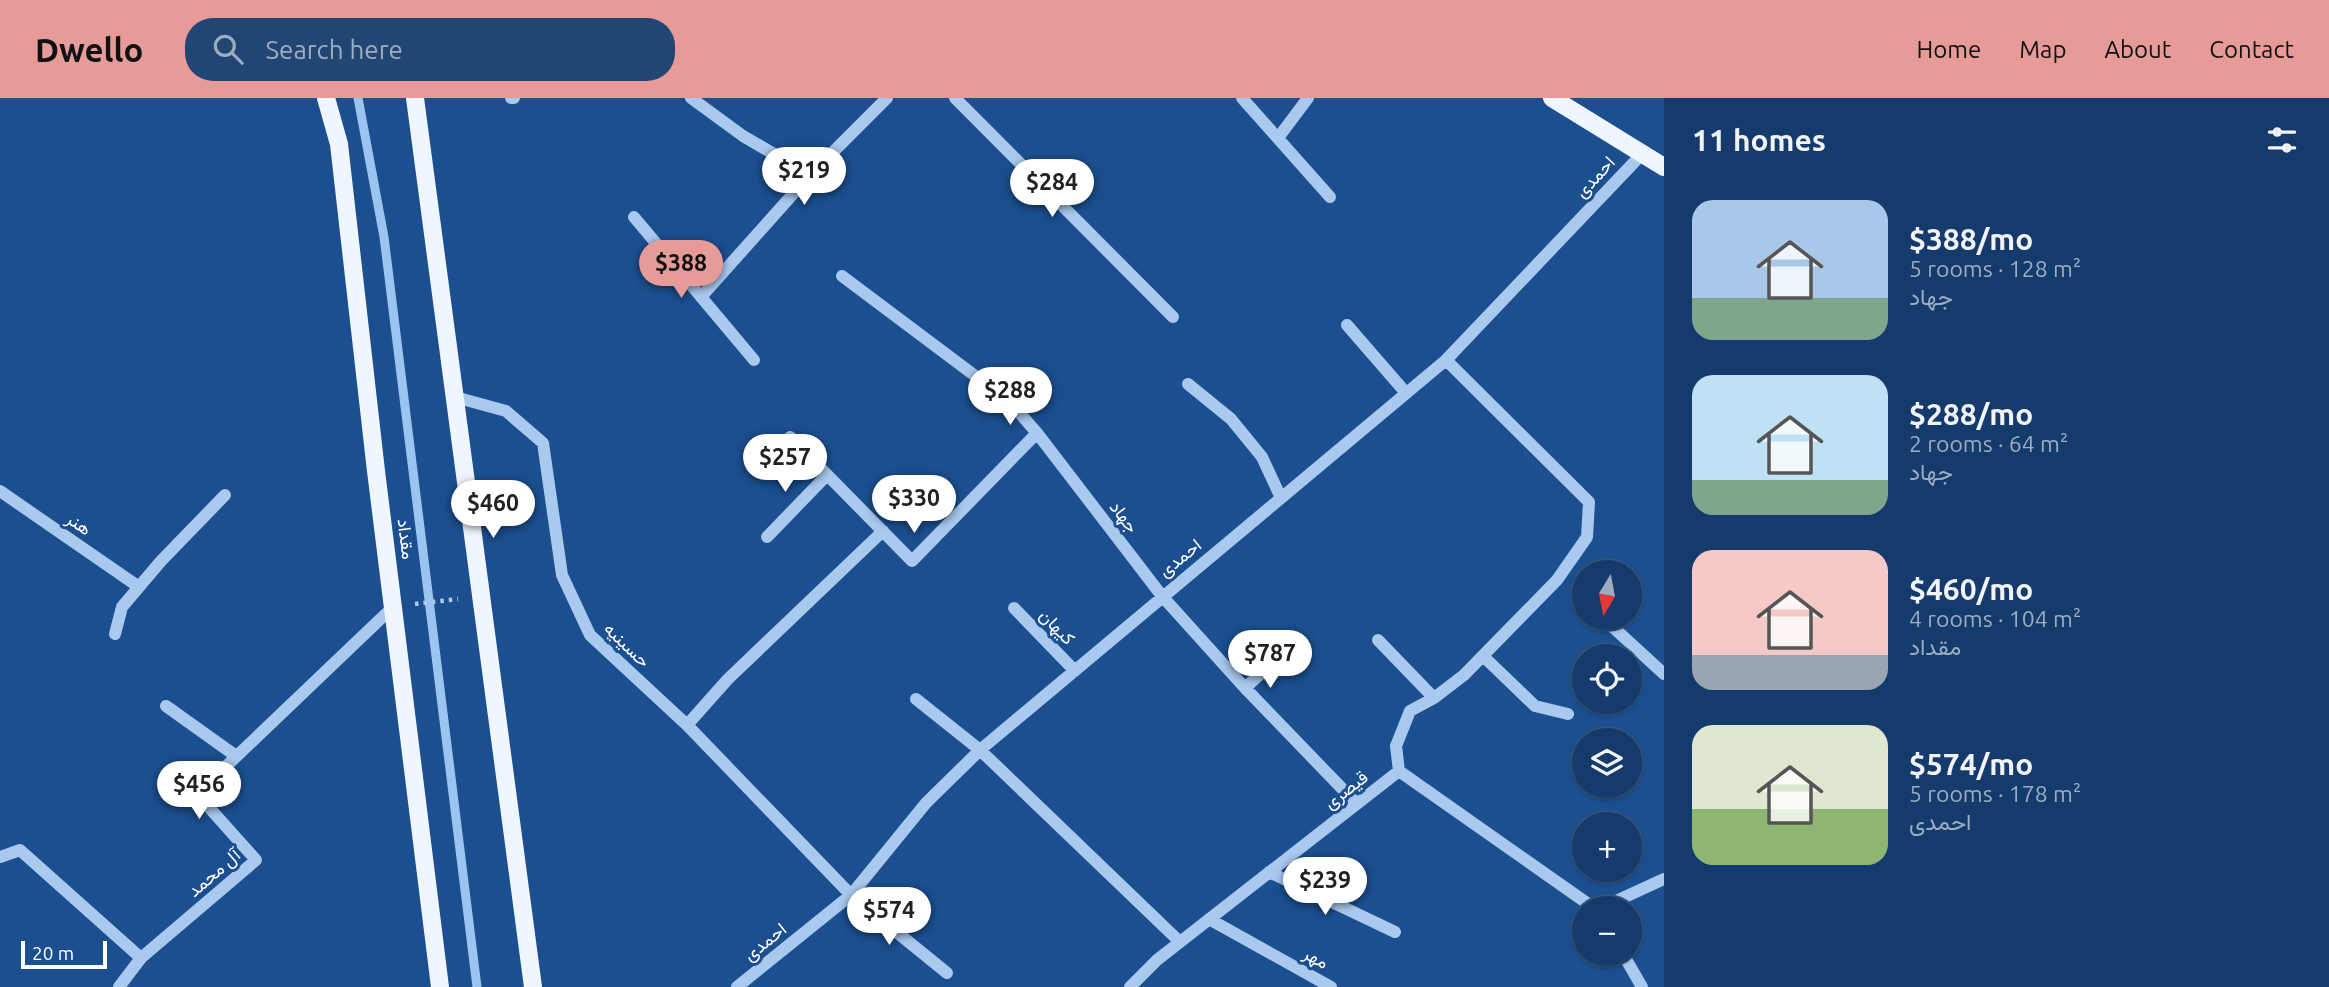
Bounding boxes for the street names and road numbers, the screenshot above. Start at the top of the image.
street label: احمدی [1570,152,1620,202]
street label: جهاد [1105,497,1143,537]
street label: هنر [61,507,96,540]
street label: مقداد [395,517,419,560]
street label: احمدی [1154,534,1206,582]
street label: کیهان [1035,604,1079,650]
street label: حسینیه [600,618,655,672]
street label: قیصری [1320,766,1372,814]
street label: آل محمد [183,843,246,902]
street label: احمدی [739,918,791,966]
street label: مهر [1299,942,1332,974]

